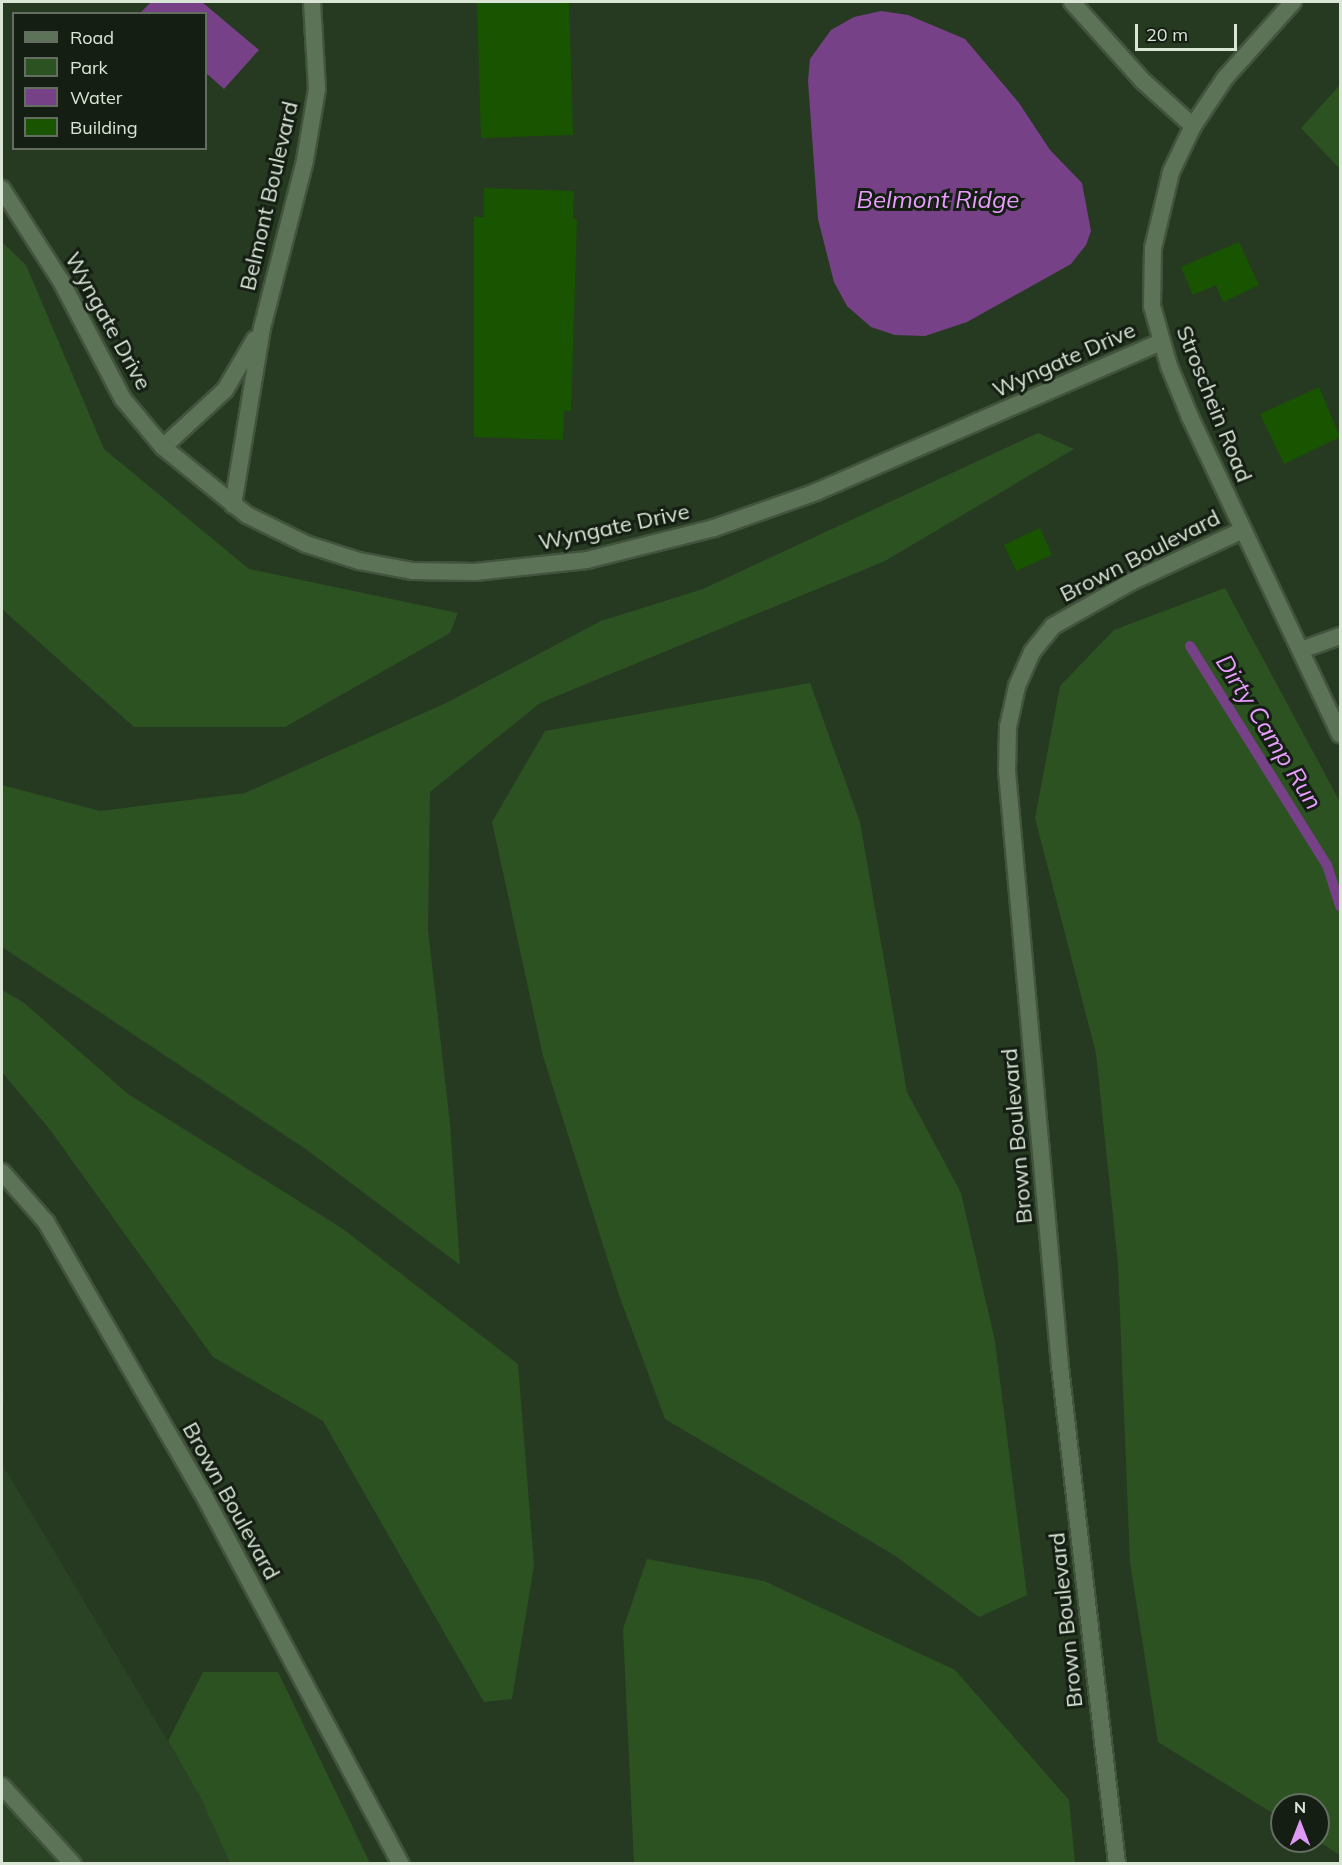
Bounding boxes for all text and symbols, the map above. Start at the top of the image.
legend [12,12,207,150]
scale bar [1138,12,1240,50]
text: 20 m [1146,23,1188,46]
text: Road [70,26,114,49]
text: Park [70,56,108,79]
text: Water [70,86,122,109]
street label: Belmont Boulevard [234,99,304,293]
text: Building [70,116,138,139]
water label: Belmont Ridge [857,186,1019,214]
street label: Wyngate Drive [59,248,157,394]
street label: Wyngate Drive [989,317,1139,403]
street label: Stroschein Road [1171,322,1257,486]
street label: Wyngate Drive [536,498,692,556]
street label: Brown Boulevard [1056,504,1224,608]
water label: Dirty Camp Run [1210,649,1328,815]
street label: Brown Boulevard [996,1047,1038,1225]
street label: Brown Boulevard [177,1418,285,1584]
street label: Brown Boulevard [1044,1531,1088,1709]
north arrow [1270,1793,1330,1853]
text: N [1294,1797,1306,1817]

